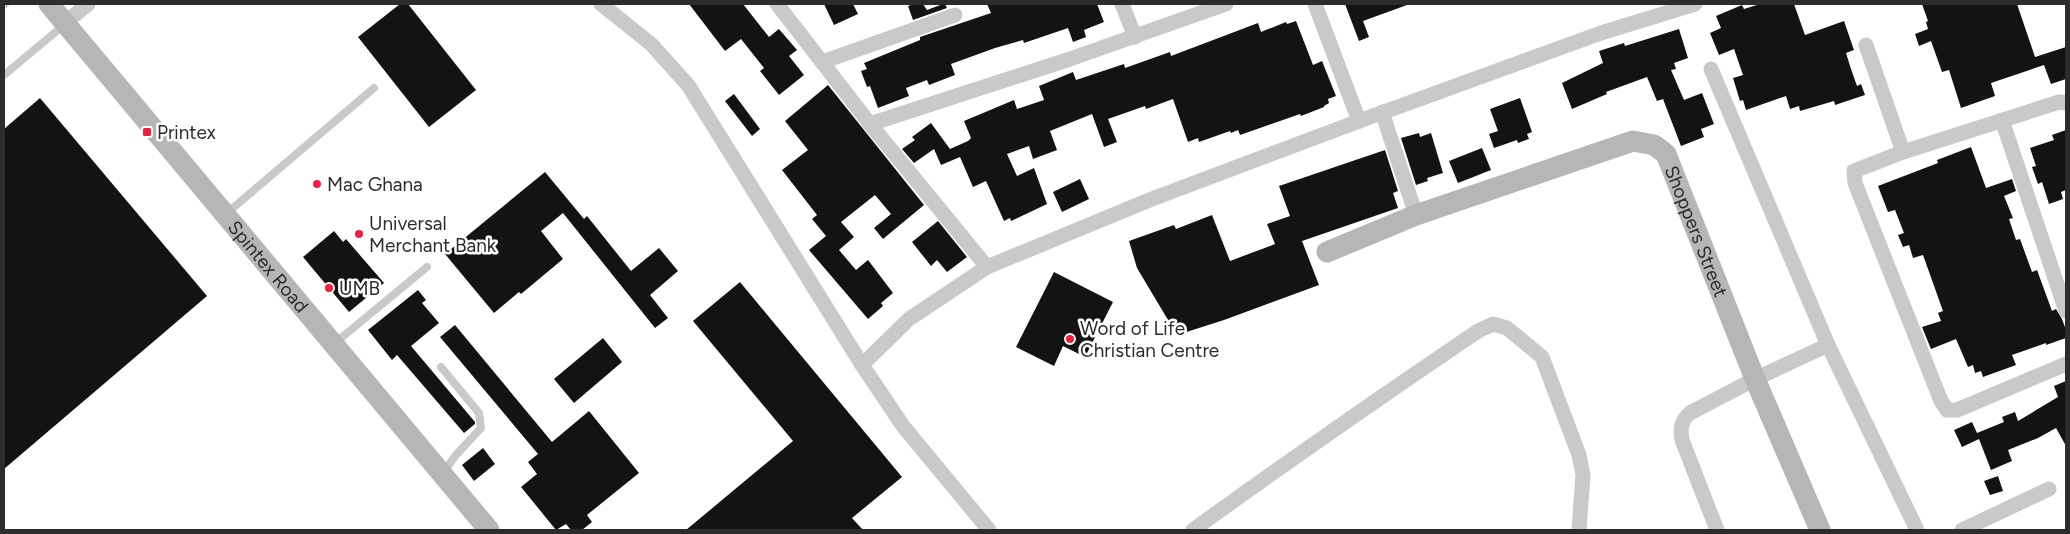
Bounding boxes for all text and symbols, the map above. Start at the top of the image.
place label: Printex [157,121,216,144]
marker: Printex [141,126,153,138]
street label: Shoppers Street [1660,162,1733,300]
place label: Mac Ghana [327,173,423,196]
marker: Mac Ghana [311,178,323,190]
place label: Universal Merchant Bank [369,212,497,257]
street label: Spintex Road [223,216,313,317]
marker: Universal Merchant Bank [353,228,365,240]
place label: UMB [339,277,380,300]
marker: UMB [323,282,335,294]
place label: Word of Life Christian Centre [1080,317,1219,362]
marker: Word of Life Christian Centre [1064,333,1076,345]

